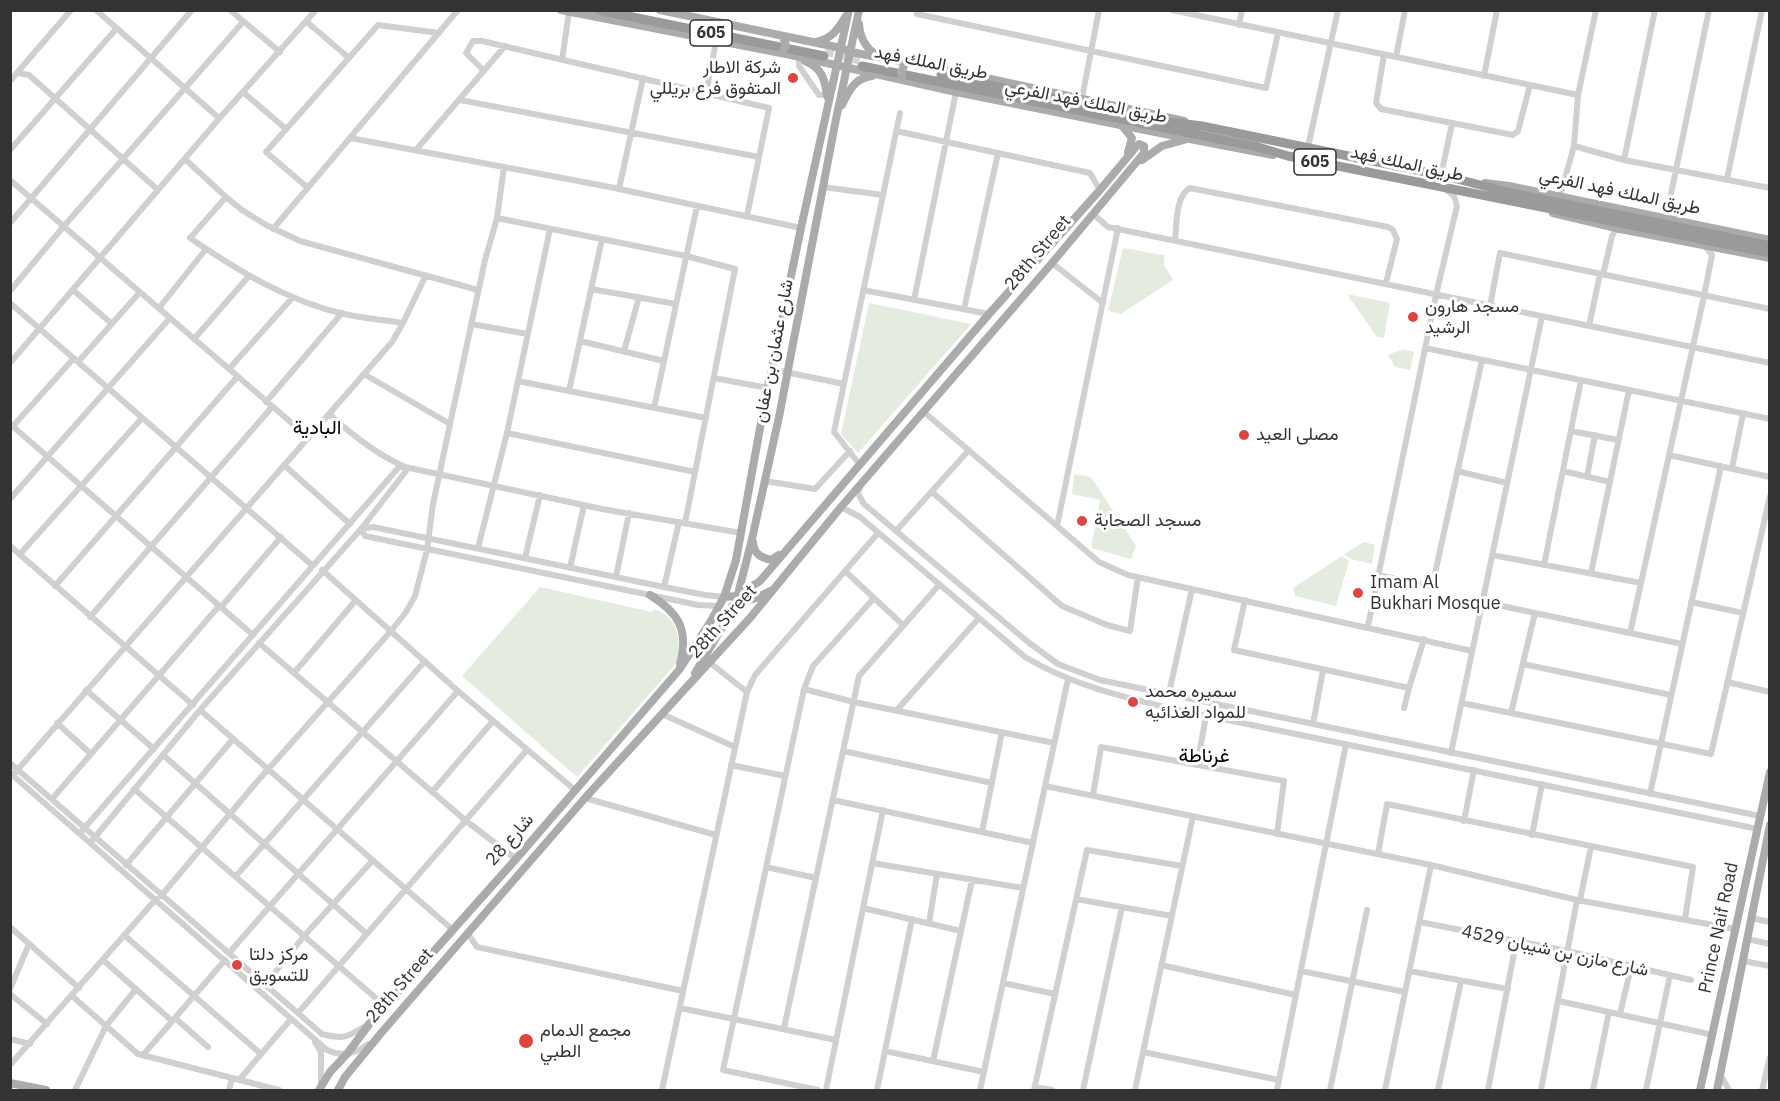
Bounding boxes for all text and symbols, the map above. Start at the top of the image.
road number: 605 [690,20,732,46]
street label: طريق الملك فهد [872,41,990,85]
place label: شركة الاطار المتفوق فرع بريللي [650,57,781,100]
marker: شركة الاطار المتفوق فرع بريللي [786,71,800,85]
street label: طريق الملك فهد الفرعي [1003,76,1169,128]
street label: طريق الملك فهد [1348,141,1466,187]
road number: 605 [1294,149,1336,175]
street label: طريق الملك فهد الفرعي [1537,164,1703,220]
street label: 28th Street [1000,211,1076,295]
street label: شارع عثمان بن عفان [750,278,798,424]
place label: مسجد هارون الرشيد [1425,296,1519,338]
marker: مسجد هارون الرشيد [1406,310,1420,324]
district label: البادية [293,416,341,440]
place label: مصلى العيد [1256,424,1338,446]
marker: مصلى العيد [1237,428,1251,442]
place label: مسجد الصحابة [1094,510,1201,532]
marker: مسجد الصحابة [1075,514,1089,528]
place label: Imam Al Bukhari Mosque [1370,572,1501,614]
street label: 28th Street [684,581,762,663]
marker: Imam Al Bukhari Mosque [1351,586,1365,600]
place label: سميره محمد للمواد الغذائيه [1145,681,1246,724]
marker: سميره محمد للمواد الغذائيه [1126,695,1140,709]
district label: غرناطة [1178,744,1230,768]
street label: شارع 28 [481,809,539,871]
street label: Prince Naif Road [1695,860,1743,996]
street label: شارع مازن بن شيبان 4529 [1460,921,1650,981]
place label: مركز دلتا للتسويق [249,944,309,986]
street label: 28th Street [362,944,438,1028]
marker: مركز دلتا للتسويق [230,958,244,972]
place label: مجمع الدمام الطبي [540,1020,631,1062]
marker: مجمع الدمام الطبي [517,1032,535,1050]

